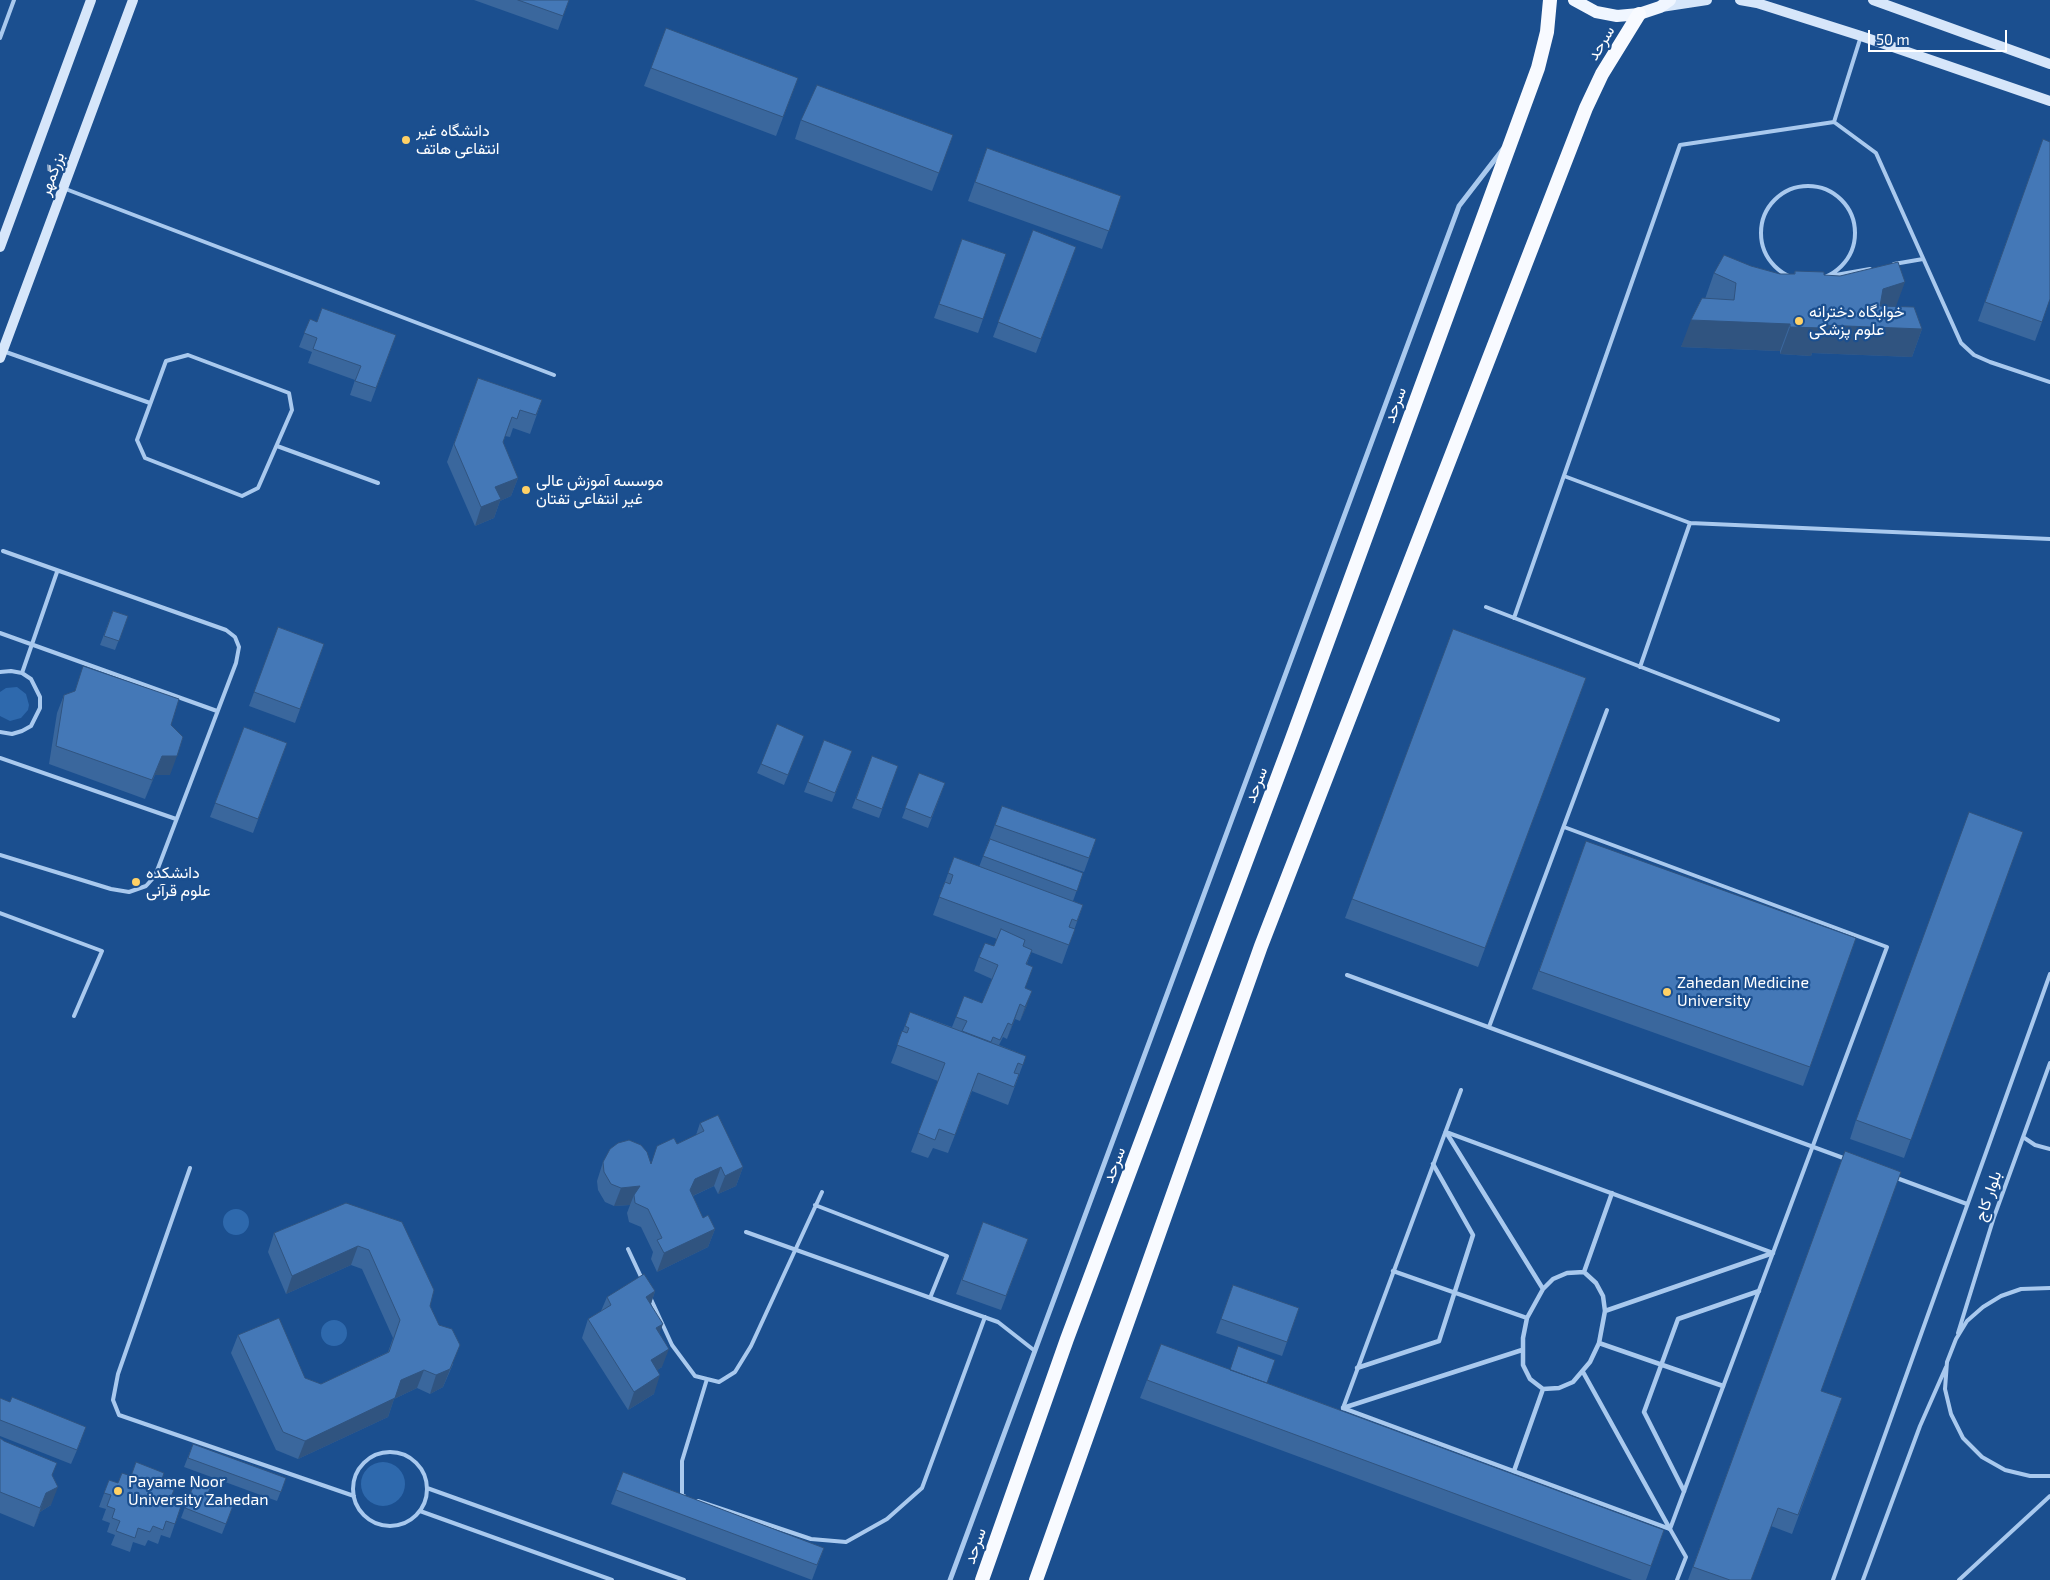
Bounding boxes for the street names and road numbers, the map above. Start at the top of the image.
street label: سرحد [1583,22,1619,64]
street label: بزرگمهر [35,150,69,198]
street label: سرحد [1380,384,1410,426]
street label: سرحد [1240,764,1272,806]
street label: سرحد [1098,1144,1130,1186]
street label: بلوار کاج [1971,1168,2005,1224]
street label: سرحد [960,1525,990,1567]

